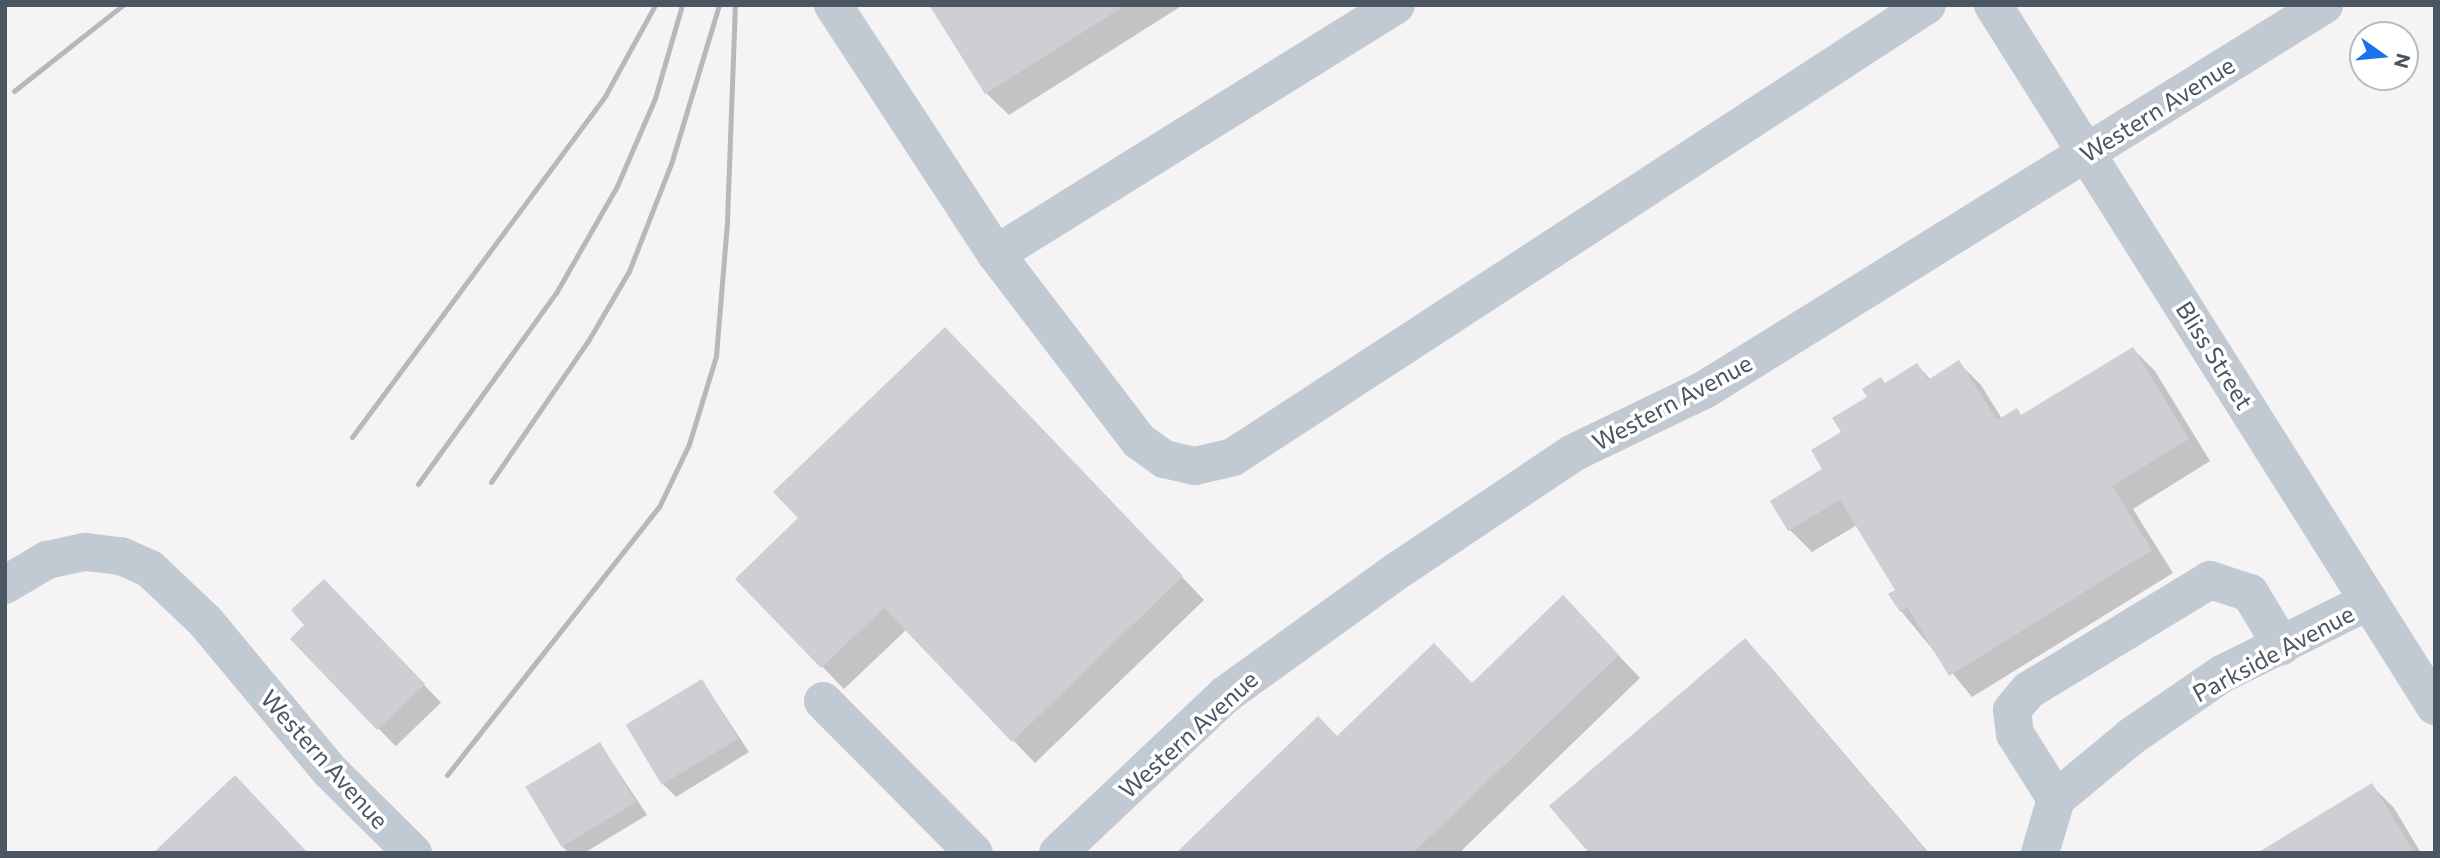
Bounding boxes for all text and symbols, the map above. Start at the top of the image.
north arrow [2349,21,2419,91]
street label: Western Avenue [2074,50,2240,168]
text: N [2390,51,2416,71]
street label: Bliss Street [2170,296,2260,414]
street label: Western Avenue [1587,348,1757,456]
street label: Parkside Avenue [2187,598,2359,708]
street label: Western Avenue [1113,664,1263,804]
street label: Western Avenue [255,684,395,834]

